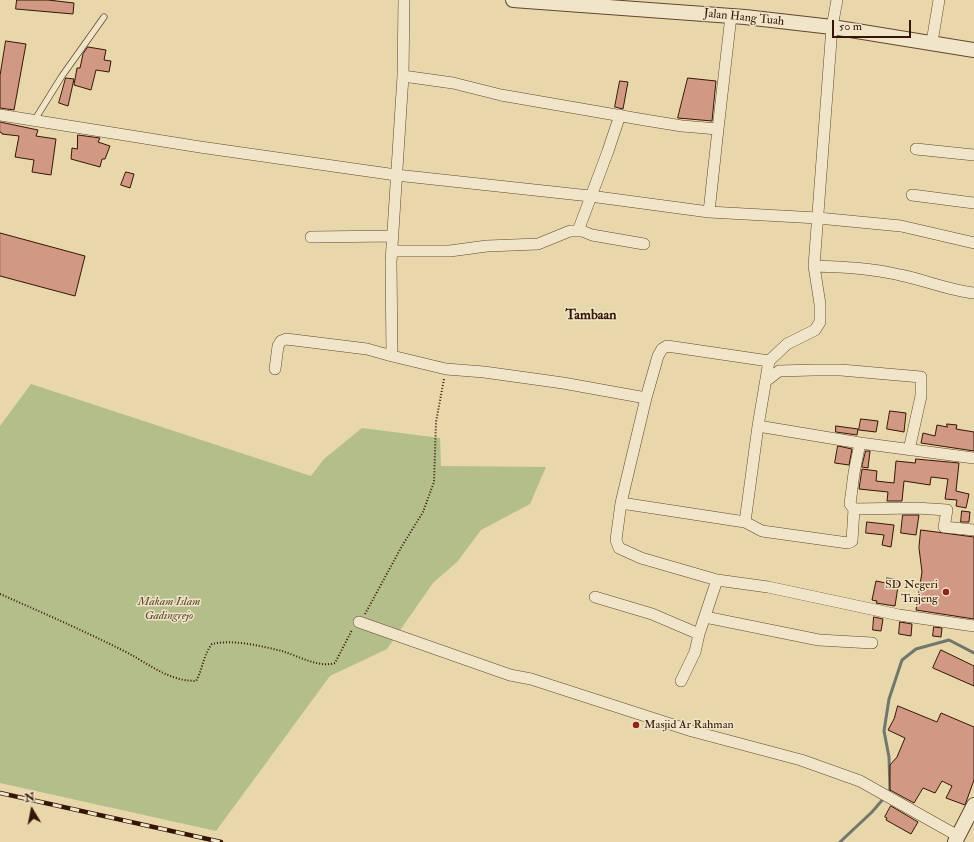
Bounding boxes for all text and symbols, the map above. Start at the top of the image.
street label: Jalan Hang Tuah [703,7,785,29]
scale bar [834,12,913,38]
text: 50 m [839,19,862,34]
district label: Tambaan [566,308,616,324]
place label: SD Negeri Trajeng [885,578,938,606]
marker: SD Negeri Trajeng [941,587,951,597]
park label: Makam Islam Gadingrejo [138,595,200,623]
place label: Masjid Ar Rahman [644,718,734,732]
marker: Masjid Ar Rahman [631,720,641,730]
north arrow [12,790,52,830]
text: N [24,790,36,805]

